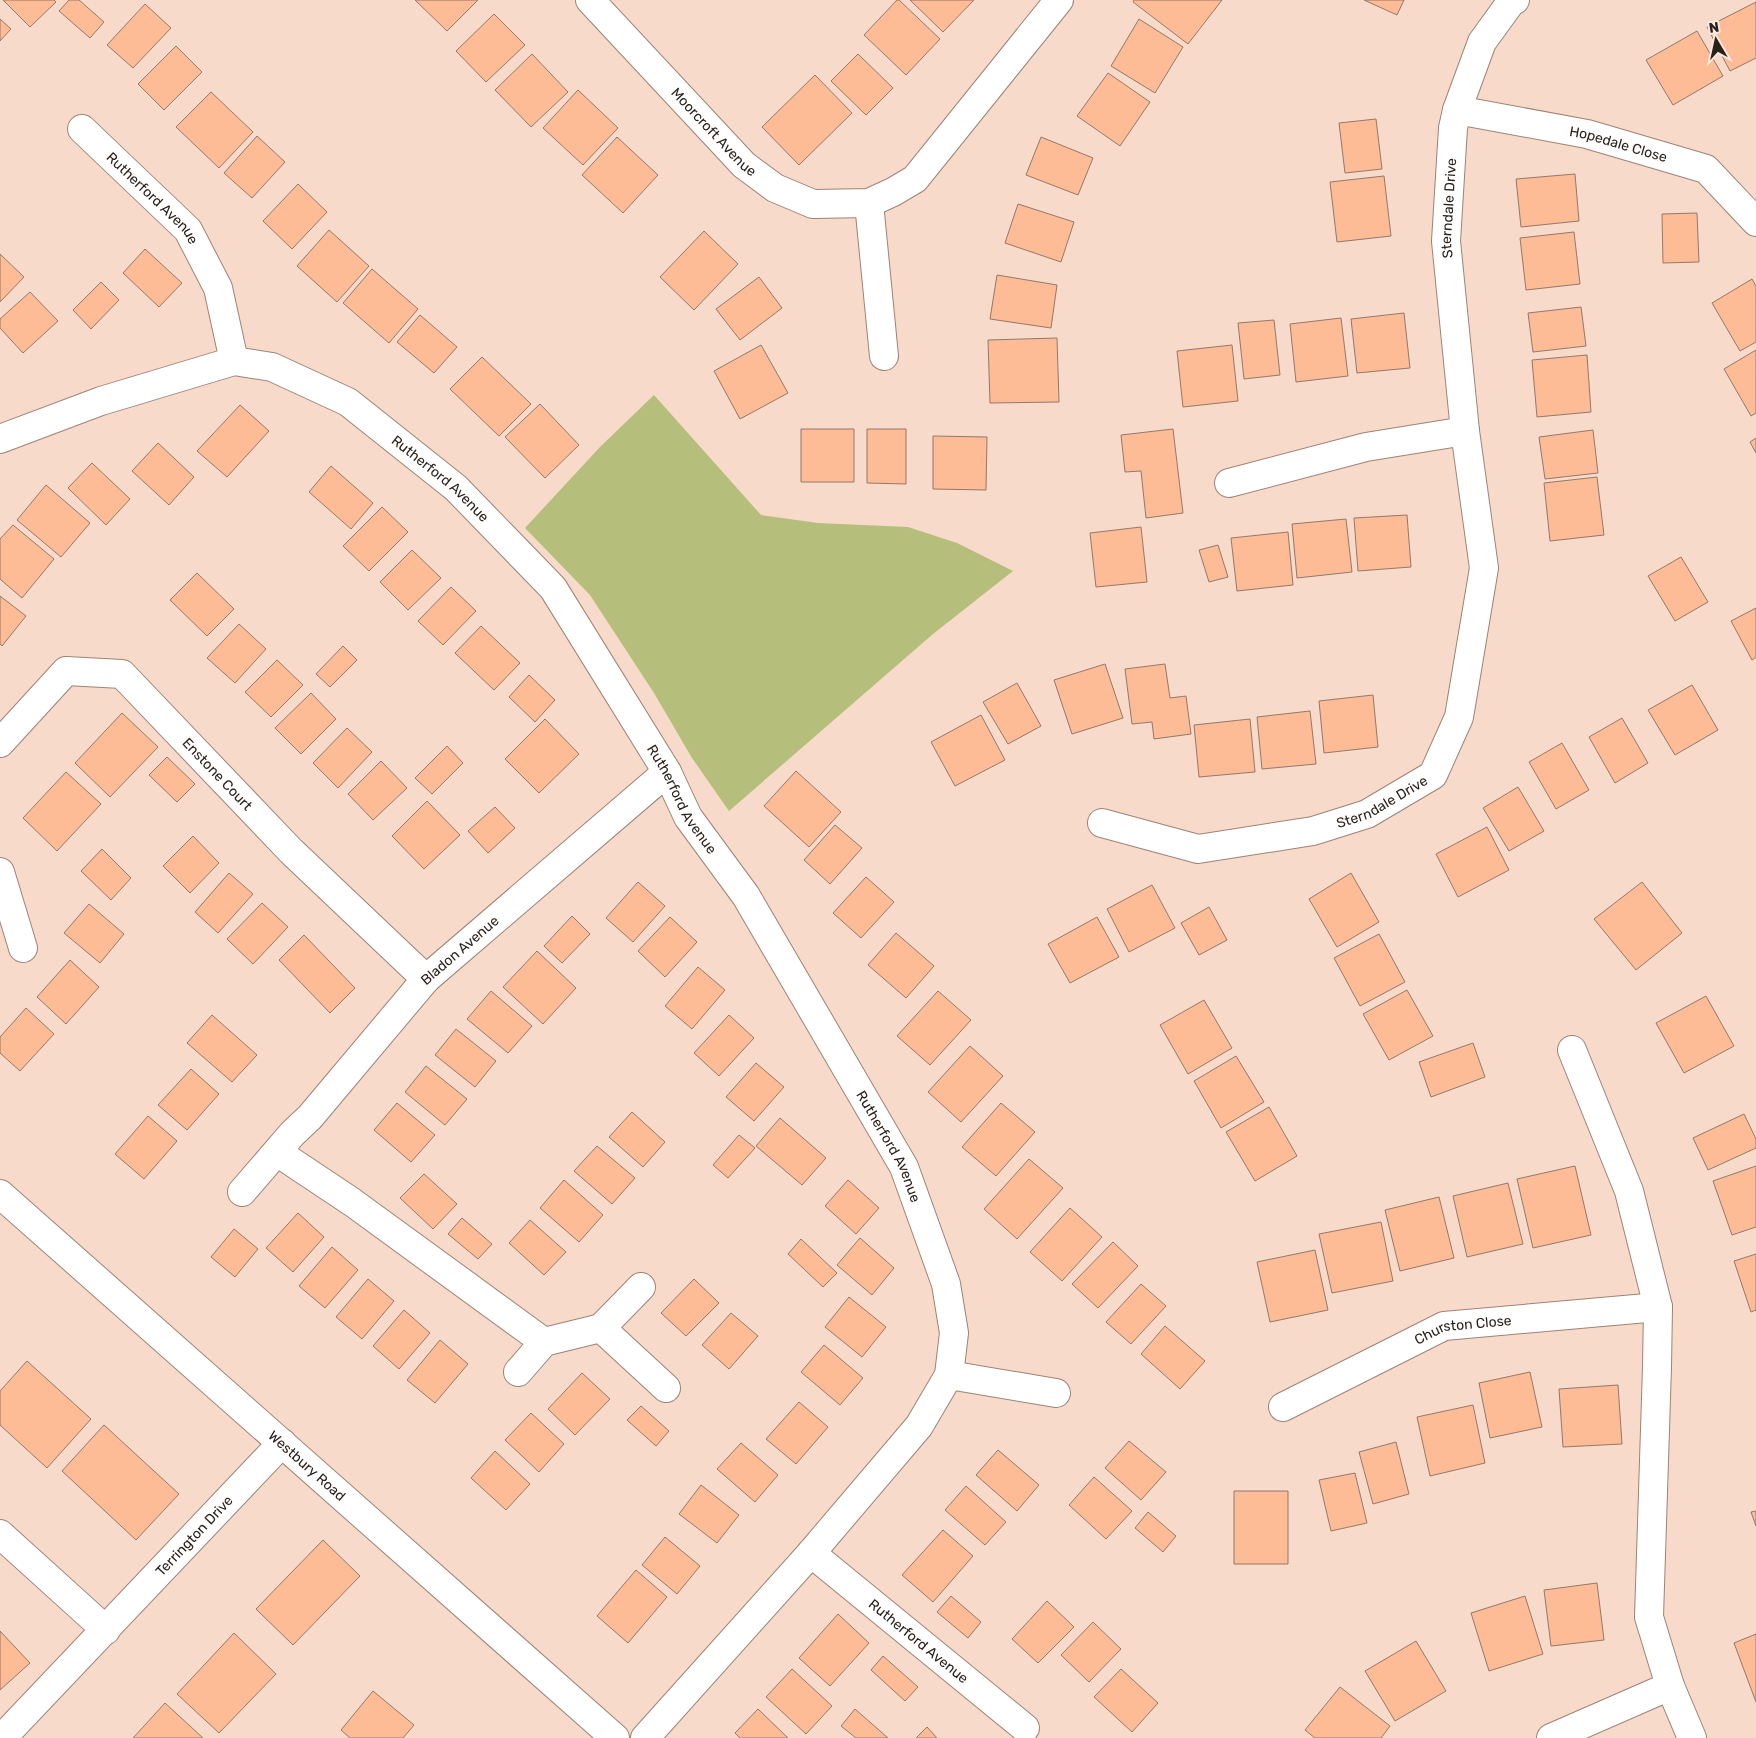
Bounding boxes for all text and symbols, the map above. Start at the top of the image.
north arrow [1691,15,1741,65]
text: N [1708,18,1720,37]
street label: Moorcroft Avenue [668,84,760,180]
street label: Hopedale Close [1568,122,1669,166]
street label: Rutherford Avenue [103,148,202,247]
street label: Sterndale Drive [1437,157,1460,259]
street label: Rutherford Avenue [388,432,493,526]
street label: Enstone Court [179,734,256,814]
street label: Rutherford Avenue [644,741,721,857]
street label: Sterndale Drive [1334,772,1431,832]
street label: Bladon Avenue [417,912,502,988]
street label: Rutherford Avenue [853,1088,924,1205]
street label: Churston Close [1411,1312,1512,1348]
street label: Westbury Road [265,1427,349,1504]
street label: Terrington Drive [152,1492,236,1579]
street label: Rutherford Avenue [865,1595,972,1687]

